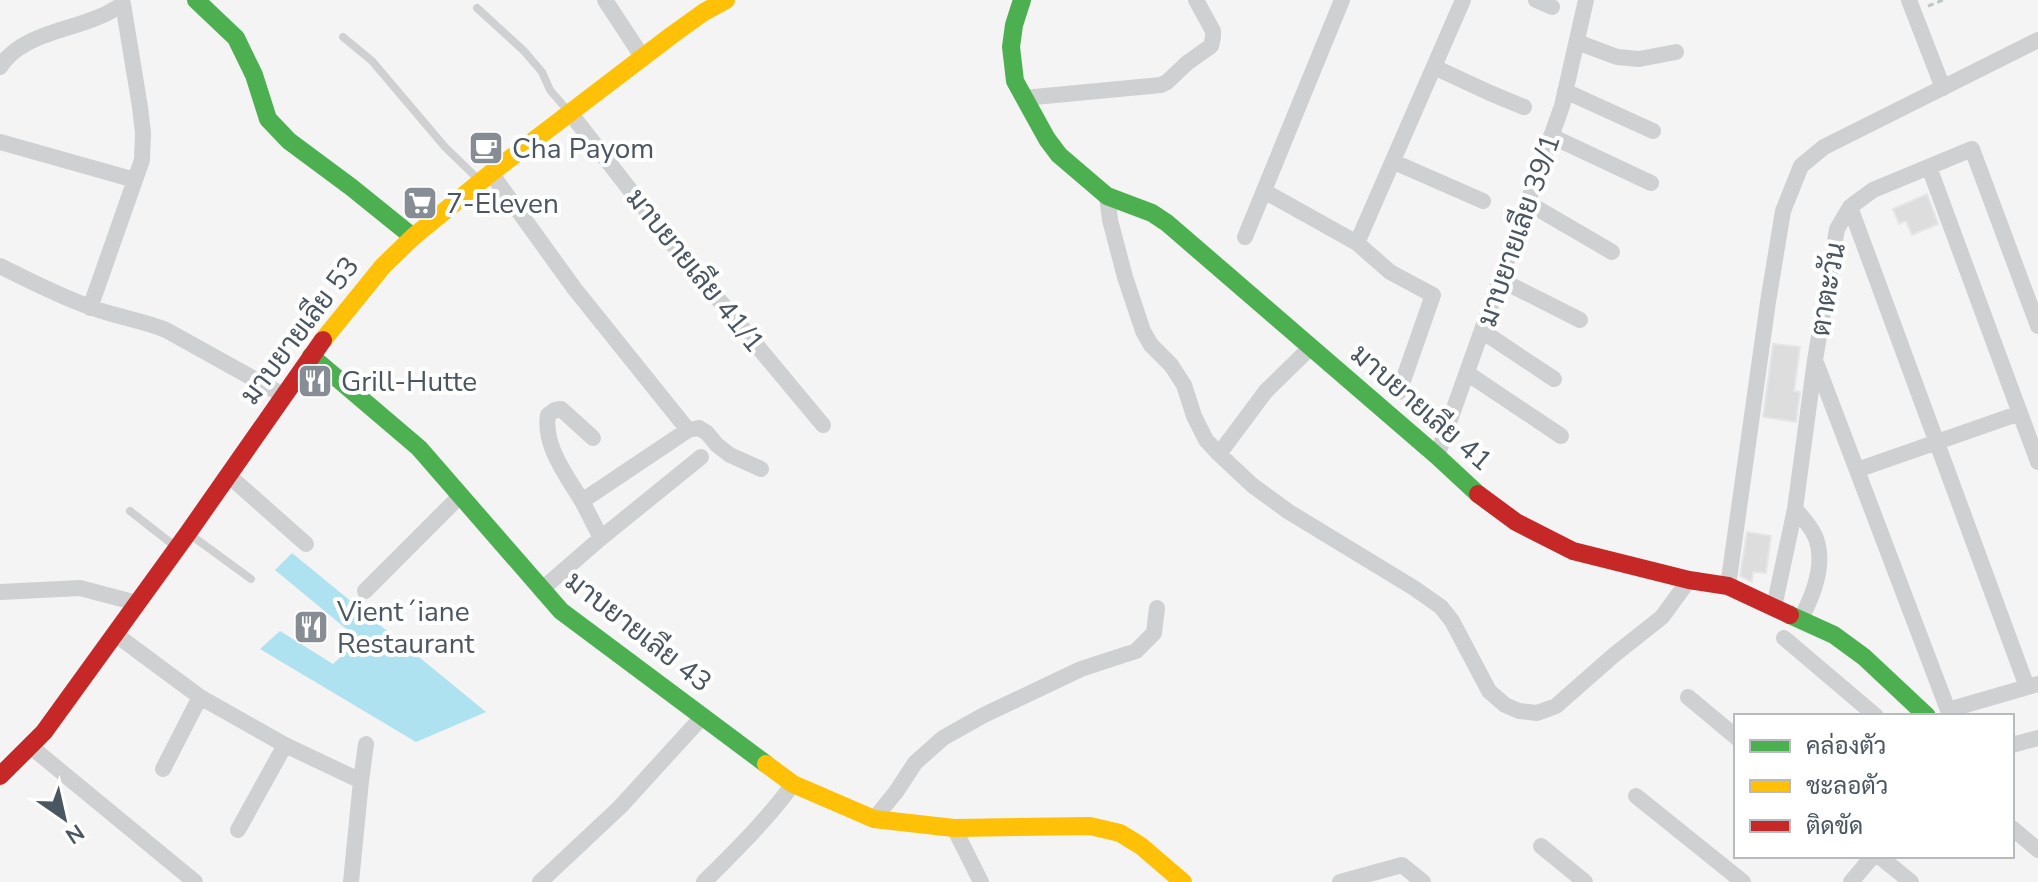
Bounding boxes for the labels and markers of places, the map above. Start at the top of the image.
cafe icon: Cha Payom [467,129,505,167]
place label: Cha Payom [512,130,654,168]
supermarket icon: 7-Eleven [401,184,439,222]
place label: 7-Eleven [446,185,559,223]
restaurant icon: Grill-Hutte [296,362,334,400]
place label: Grill-Hutte [341,363,477,401]
place label: Vient´iane Restaurant [336,593,475,663]
restaurant icon: Vient´iane Restaurant [292,608,330,646]

